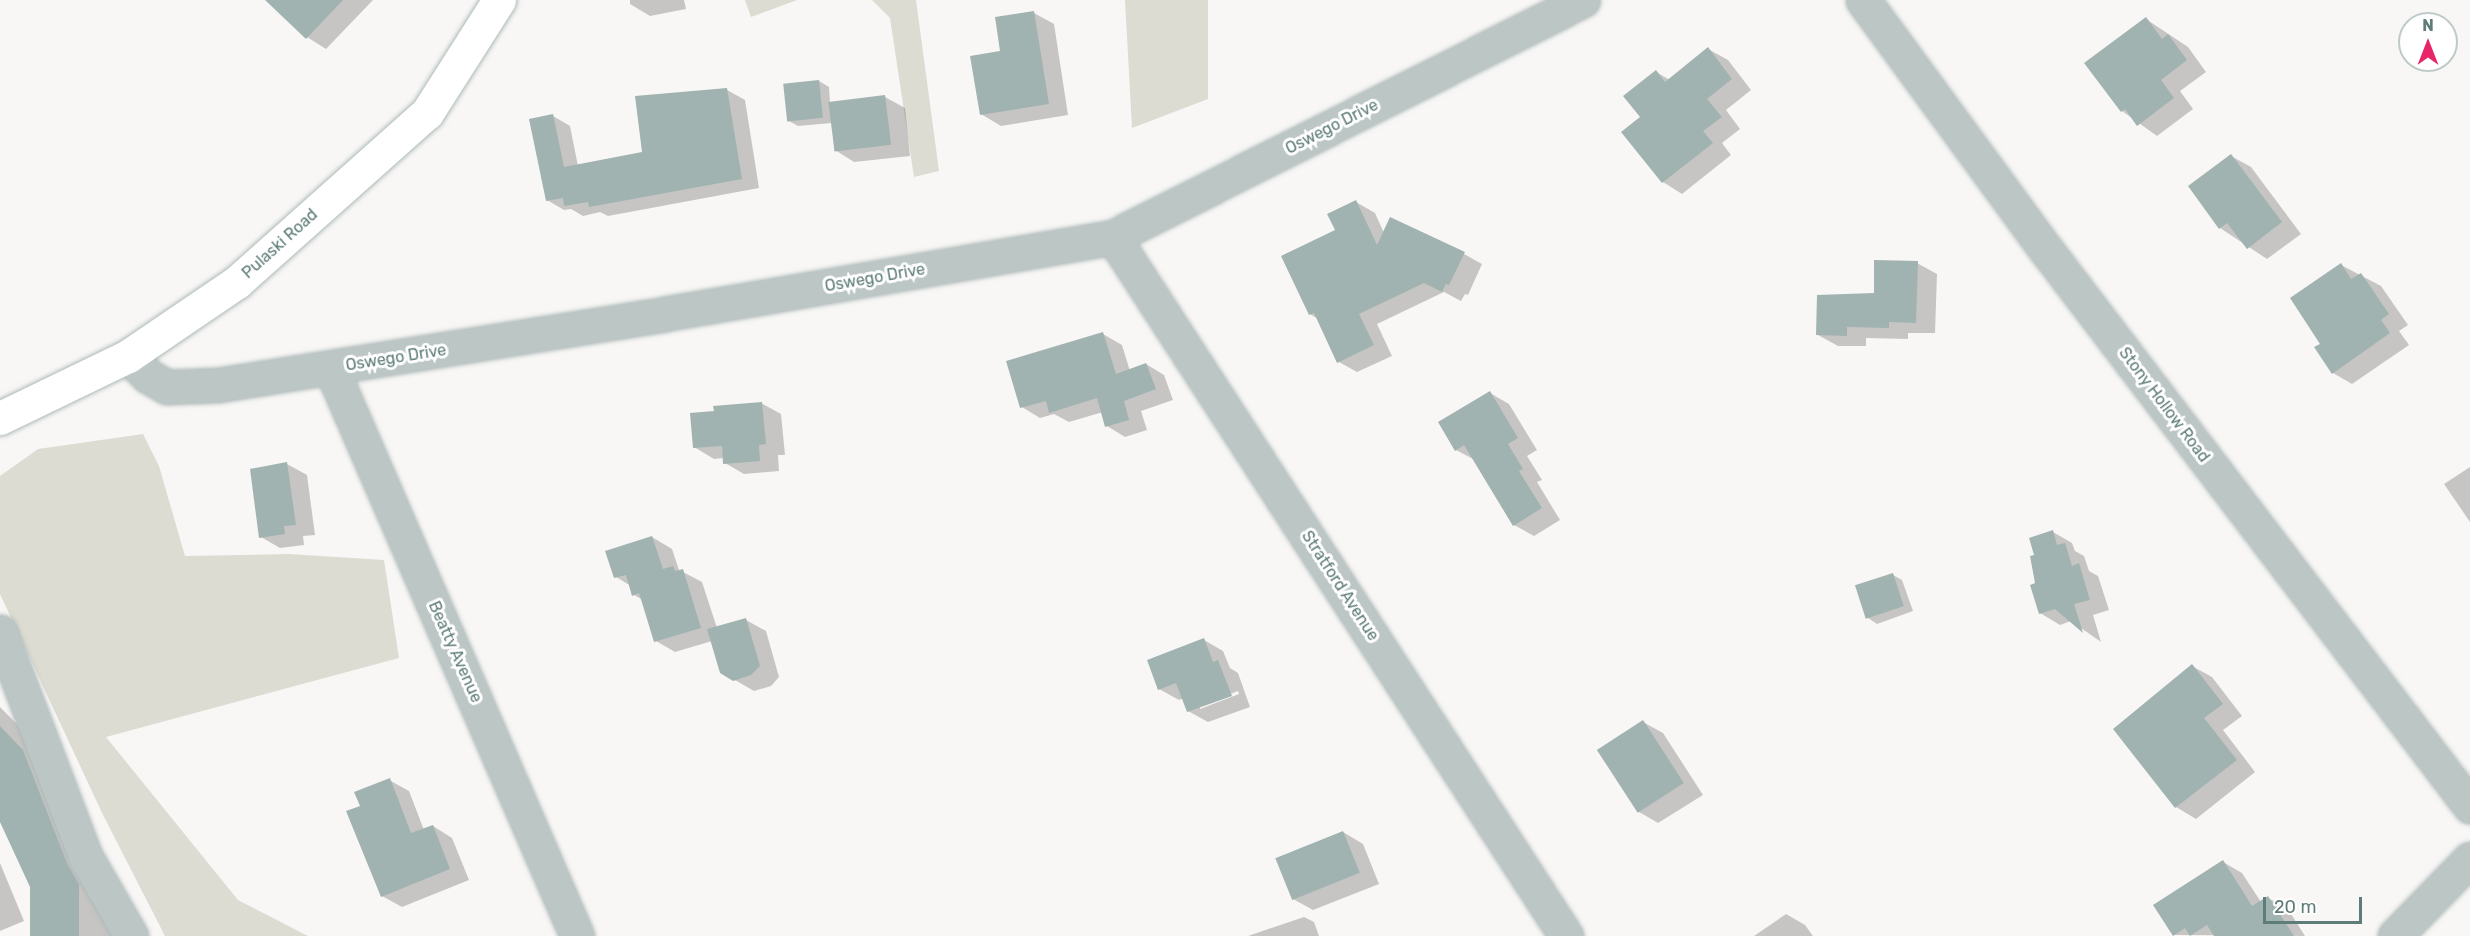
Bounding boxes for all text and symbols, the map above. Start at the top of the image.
north arrow [2398,12,2458,72]
text: N [2422,16,2434,35]
street label: Oswego Drive [1282,95,1382,159]
street label: Pulaski Road [238,205,322,283]
street label: Oswego Drive [823,260,927,296]
street label: Oswego Drive [344,341,448,375]
street label: Stony Hollow Road [2114,343,2214,467]
street label: Stratford Avenue [1297,527,1383,645]
street label: Beatty Avenue [424,598,486,706]
scale bar [2266,885,2365,923]
text: 20 m [2274,896,2316,918]

